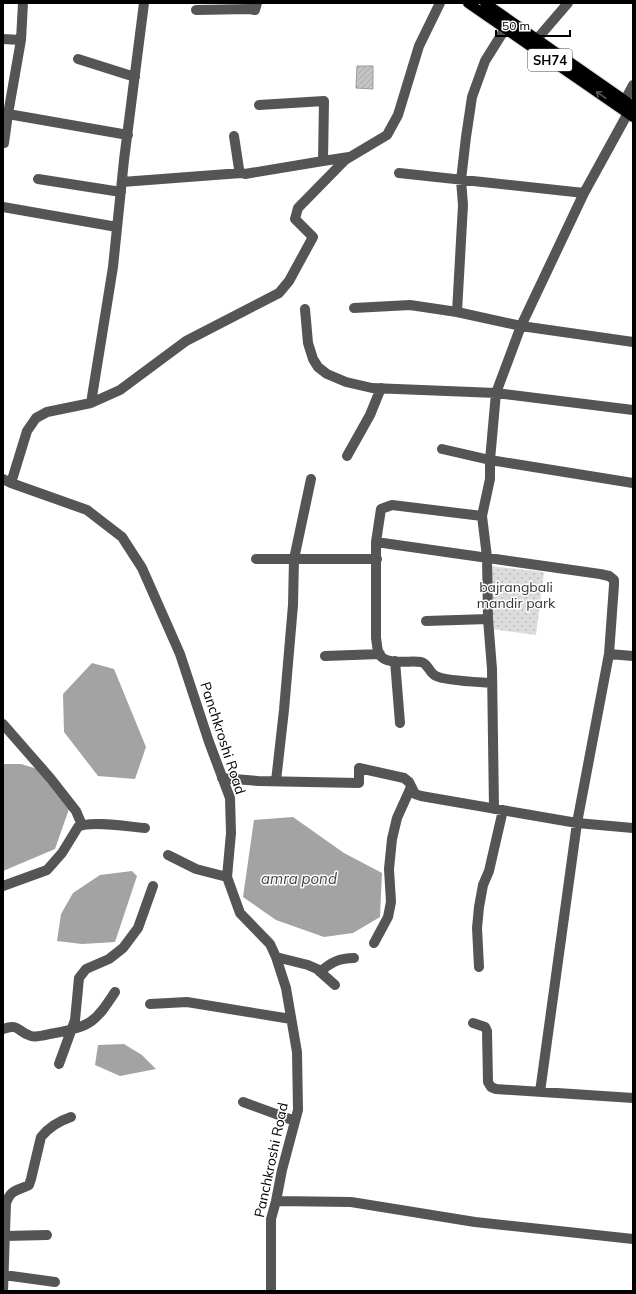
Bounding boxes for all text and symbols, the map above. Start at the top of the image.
scale bar [496,12,570,38]
text: 50 m [502,18,530,33]
road number: SH74 [528,49,572,71]
one-way arrow [596,91,607,99]
park label: bajrangbali mandir park [477,578,556,612]
street label: Panchkroshi Road [196,680,250,796]
water label: amra pond [261,869,337,888]
street label: Panchkroshi Road [250,1101,292,1219]

